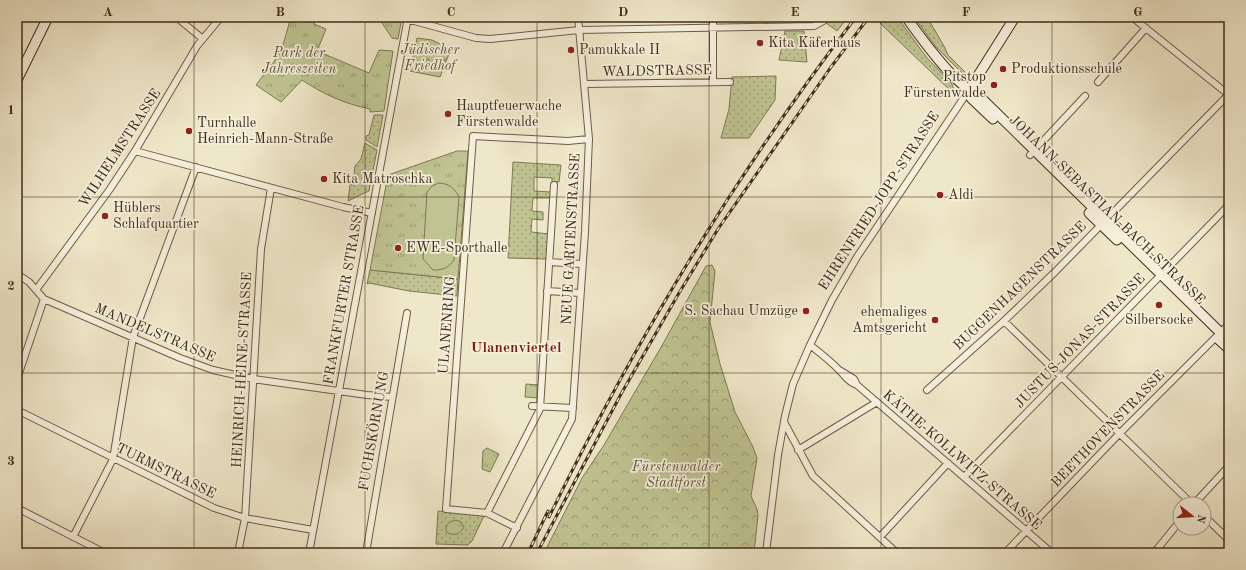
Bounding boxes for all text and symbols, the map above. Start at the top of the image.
text: A [103,6,113,19]
text: B [275,6,285,19]
text: C [447,6,455,19]
text: D [618,6,628,19]
text: E [791,6,800,19]
text: F [962,6,971,19]
text: G [1133,6,1143,19]
place label: Kita Käferhaus [768,36,860,50]
marker: Kita Käferhaus [755,38,765,48]
park label: Jüdischer Friedhof [401,43,460,74]
place label: Pamukkale II [579,43,660,57]
marker: Pamukkale II [566,45,576,55]
park label: Park der Jahreszeiten [262,46,336,76]
place label: Produktionsschule [1011,62,1122,76]
street label: WALDSTRASSE [602,63,712,79]
marker: Produktionsschule [998,64,1008,74]
place label: Pitstop Fürstenwalde [903,70,986,100]
marker: Pitstop Fürstenwalde [989,80,999,90]
street label: WILHELMSTRASSE [77,86,163,210]
place label: Hauptfeuerwache Fürstenwalde [456,99,562,129]
text: 1 [7,104,15,117]
marker: Hauptfeuerwache Fürstenwalde [443,109,453,119]
street label: EHRENFRIED-JOPP-STRASSE [816,109,942,293]
street label: JOHANN-SEBASTIAN-BACH-STRASSE [1006,113,1208,307]
place label: Turnhalle Heinrich-Mann-Straße [197,116,333,146]
marker: Turnhalle Heinrich-Mann-Straße [184,126,194,136]
street label: NEUE GARTENSTRASSE [560,153,582,325]
place label: Kita Matroschka [332,172,432,186]
marker: Kita Matroschka [319,174,329,184]
place label: Aldi [948,188,974,202]
marker: Aldi [935,190,945,200]
place label: Hüblers Schlafquartier [113,201,199,231]
street label: FRANKFURTER STRASSE [321,204,367,386]
marker: Hüblers Schlafquartier [100,211,110,221]
street label: BUGGENHAGENSTRASSE [951,219,1089,353]
place label: EWE-Sporthalle [406,241,508,255]
marker: EWE-Sporthalle [393,243,403,253]
street label: JUSTUS-JONAS-STRASSE [1012,271,1148,411]
street label: HEINRICH-HEINE-STRASSE [230,272,254,468]
street label: ULANENRING [437,275,457,375]
text: 2 [7,280,15,293]
marker: Silbersocke [1154,300,1164,310]
street label: MANDELSTRASSE [93,301,217,365]
place label: S. Sachau Umzüge [684,304,798,318]
place label: ehemaliges Amtsgericht [852,305,927,335]
marker: S. Sachau Umzüge [801,306,811,316]
place label: Silbersocke [1125,313,1193,327]
marker: ehemaliges Amtsgericht [930,315,940,325]
district label: Ulanenviertel [470,341,562,356]
street label: BEETHOVENSTRASSE [1049,368,1167,490]
street label: FUCHSKÖRNUNG [354,369,391,492]
street label: KÄTHE-KOLLWITZ-STRASSE [880,385,1046,532]
street label: TURMSTRASSE [114,441,218,501]
text: 3 [7,455,15,468]
park label: Fürstenwalder Stadtforst [631,460,721,491]
north arrow [1172,496,1212,536]
text: N [1193,513,1207,525]

